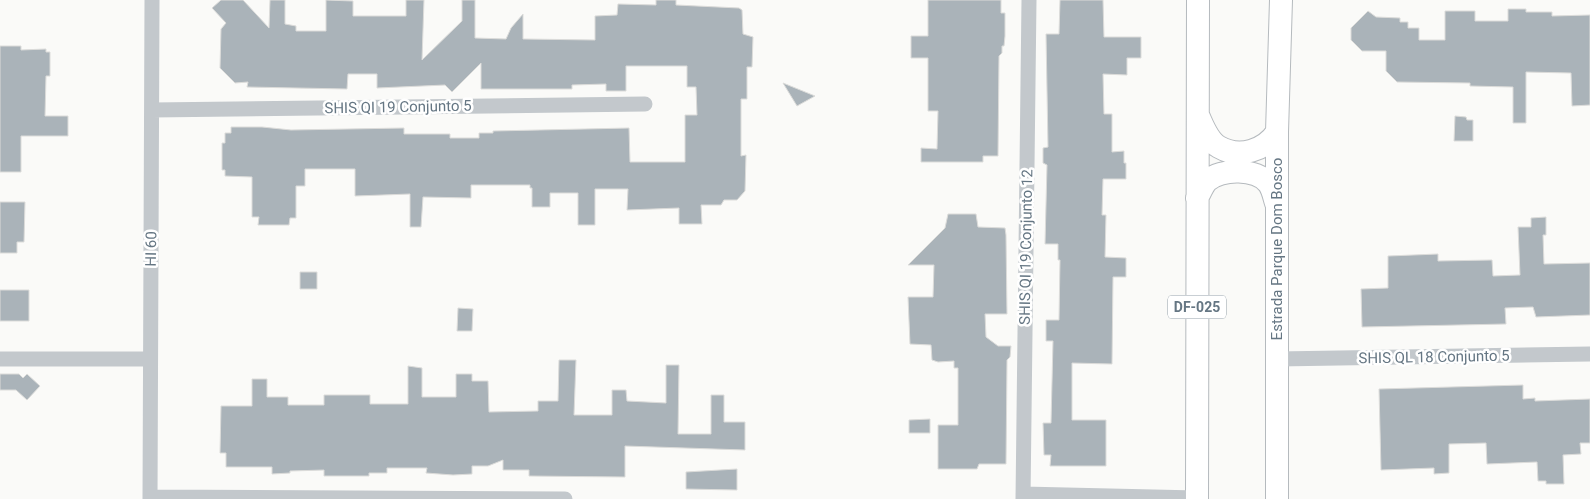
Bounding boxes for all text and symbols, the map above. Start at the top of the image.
street label: SHIS QI 19 Conjunto 5 [324,97,472,117]
street label: Estrada Parque Dom Bosco [1268,158,1286,340]
street label: SHIS QI 19 Conjunto 12 [1016,169,1036,325]
street label: HI 60 [142,231,160,267]
road number: DF-025 [1168,296,1226,318]
street label: SHIS QL 18 Conjunto 5 [1358,347,1510,367]

